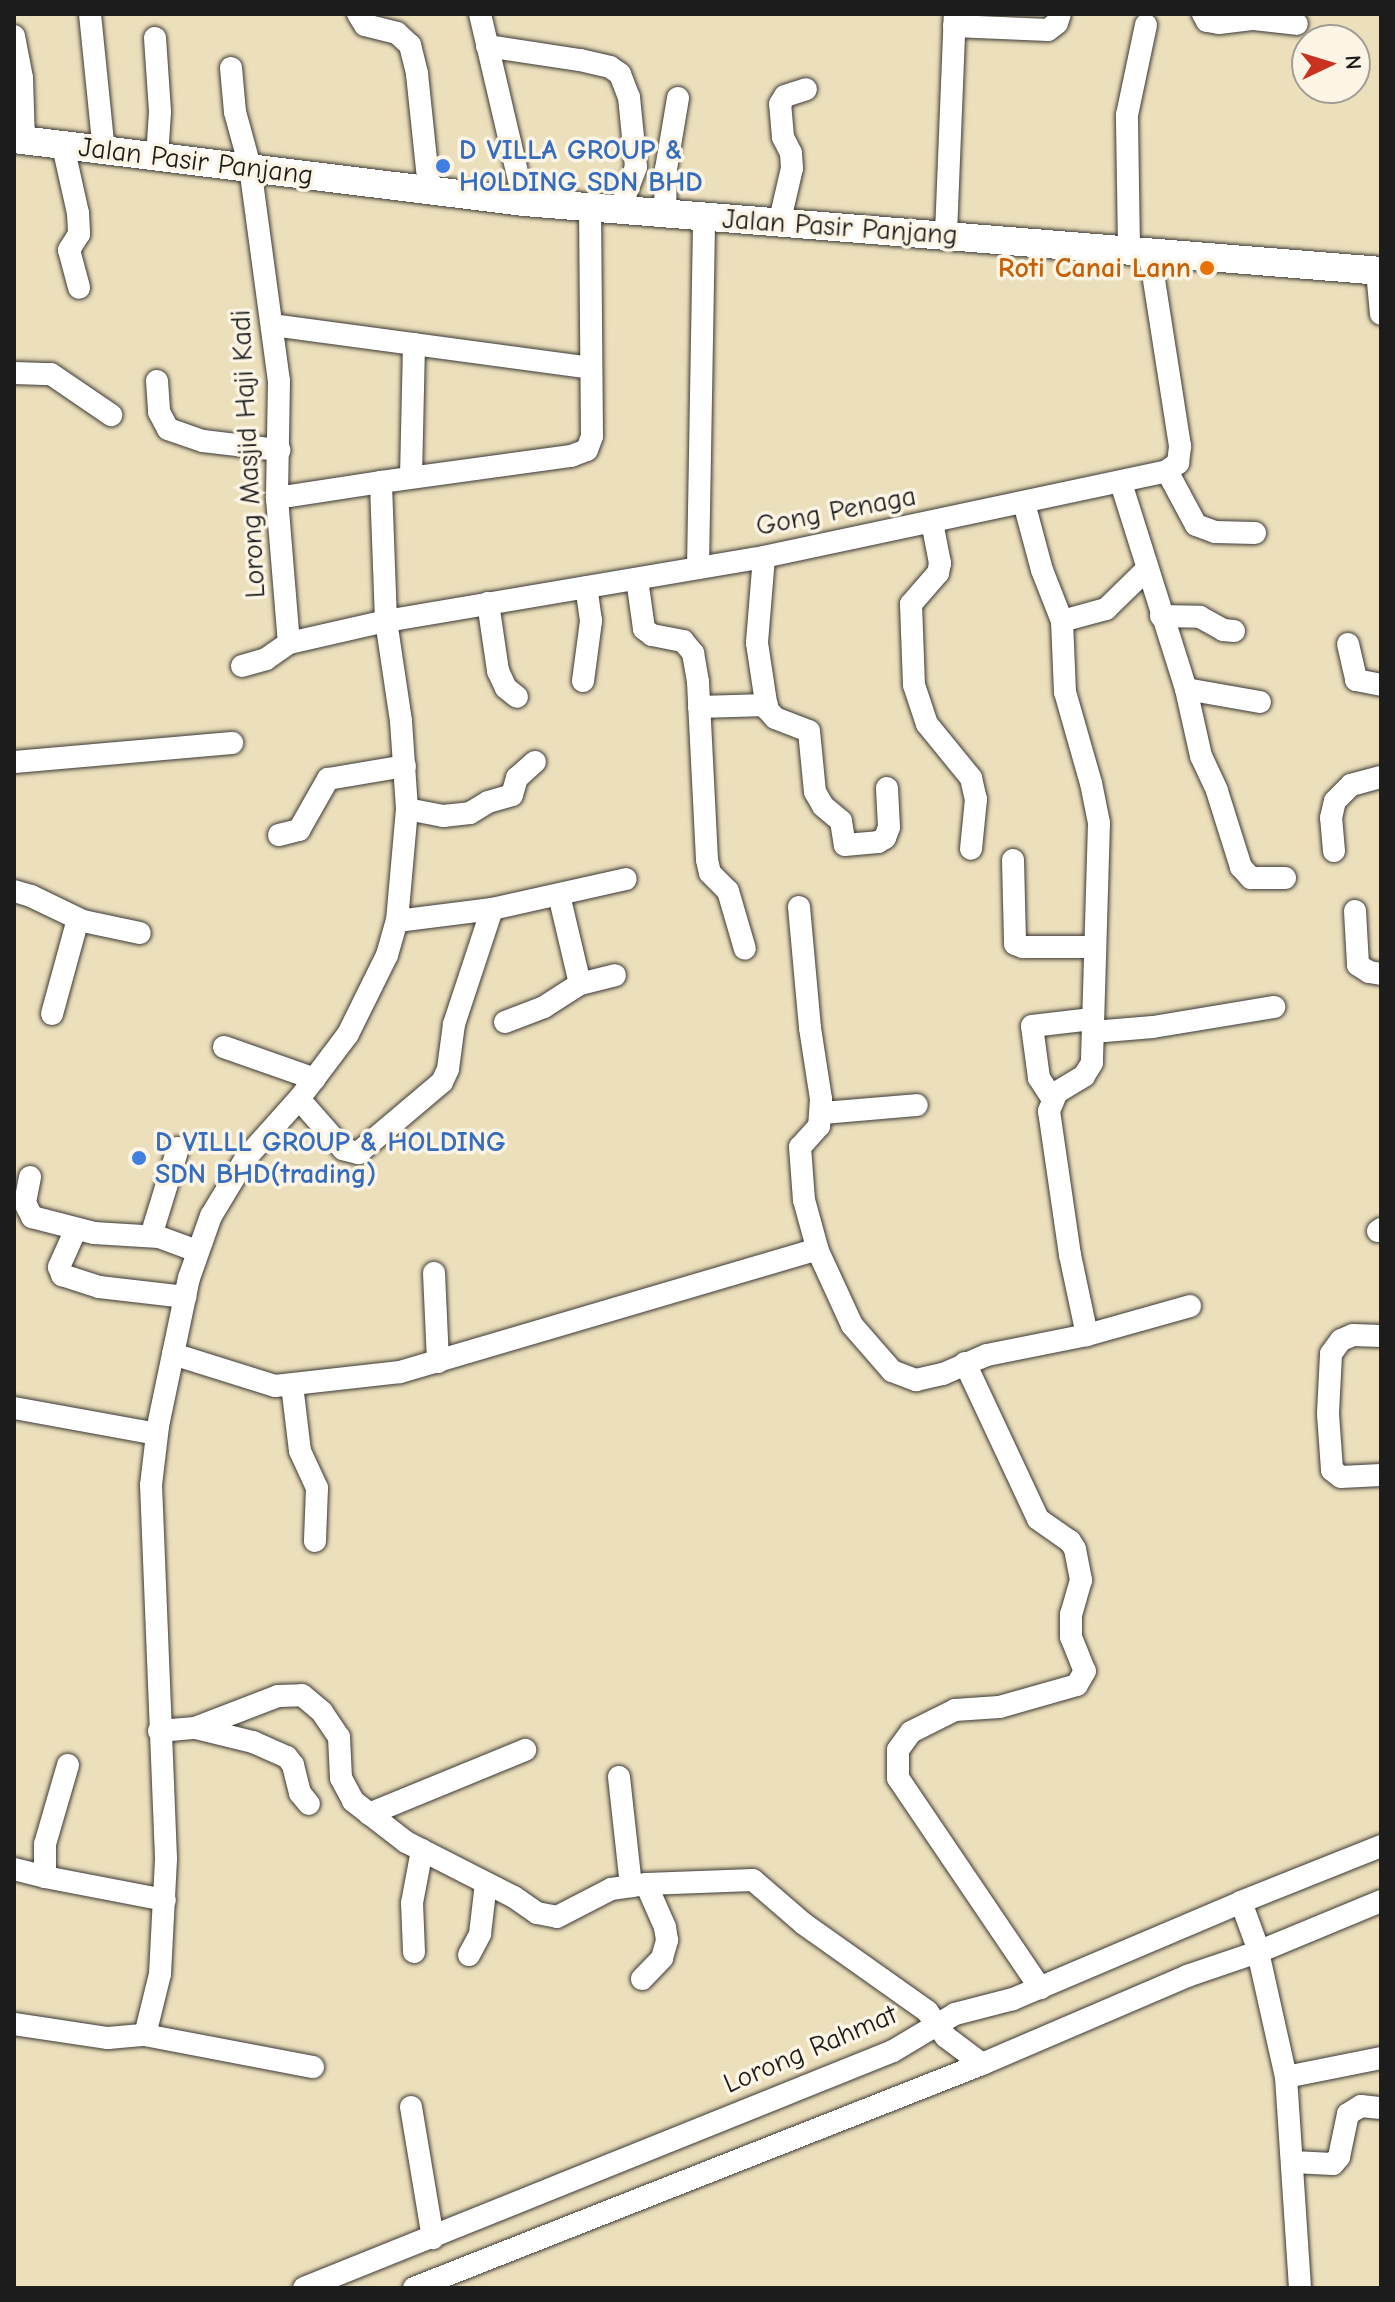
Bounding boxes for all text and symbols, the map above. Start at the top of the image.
north arrow [1291,24,1371,104]
text: N [1339,54,1366,71]
street label: Jalan Pasir Panjang [77,130,315,192]
place label: D VILLA GROUP & HOLDING SDN BHD [459,133,703,199]
marker: D VILLA GROUP & HOLDING SDN BHD [434,157,452,175]
street label: Jalan Pasir Panjang [721,202,959,252]
place label: Roti Canai Lann [998,251,1191,285]
marker: Roti Canai Lann [1198,259,1216,277]
street label: Lorong Masjid Haji Kadi [224,309,272,599]
street label: Gong Penaga [753,479,919,543]
place label: D VILLL GROUP & HOLDING SDN BHD(trading) [155,1125,506,1191]
marker: D VILLL GROUP & HOLDING SDN BHD(trading) [130,1149,148,1167]
street label: Lorong Rahmat [718,1997,902,2101]

